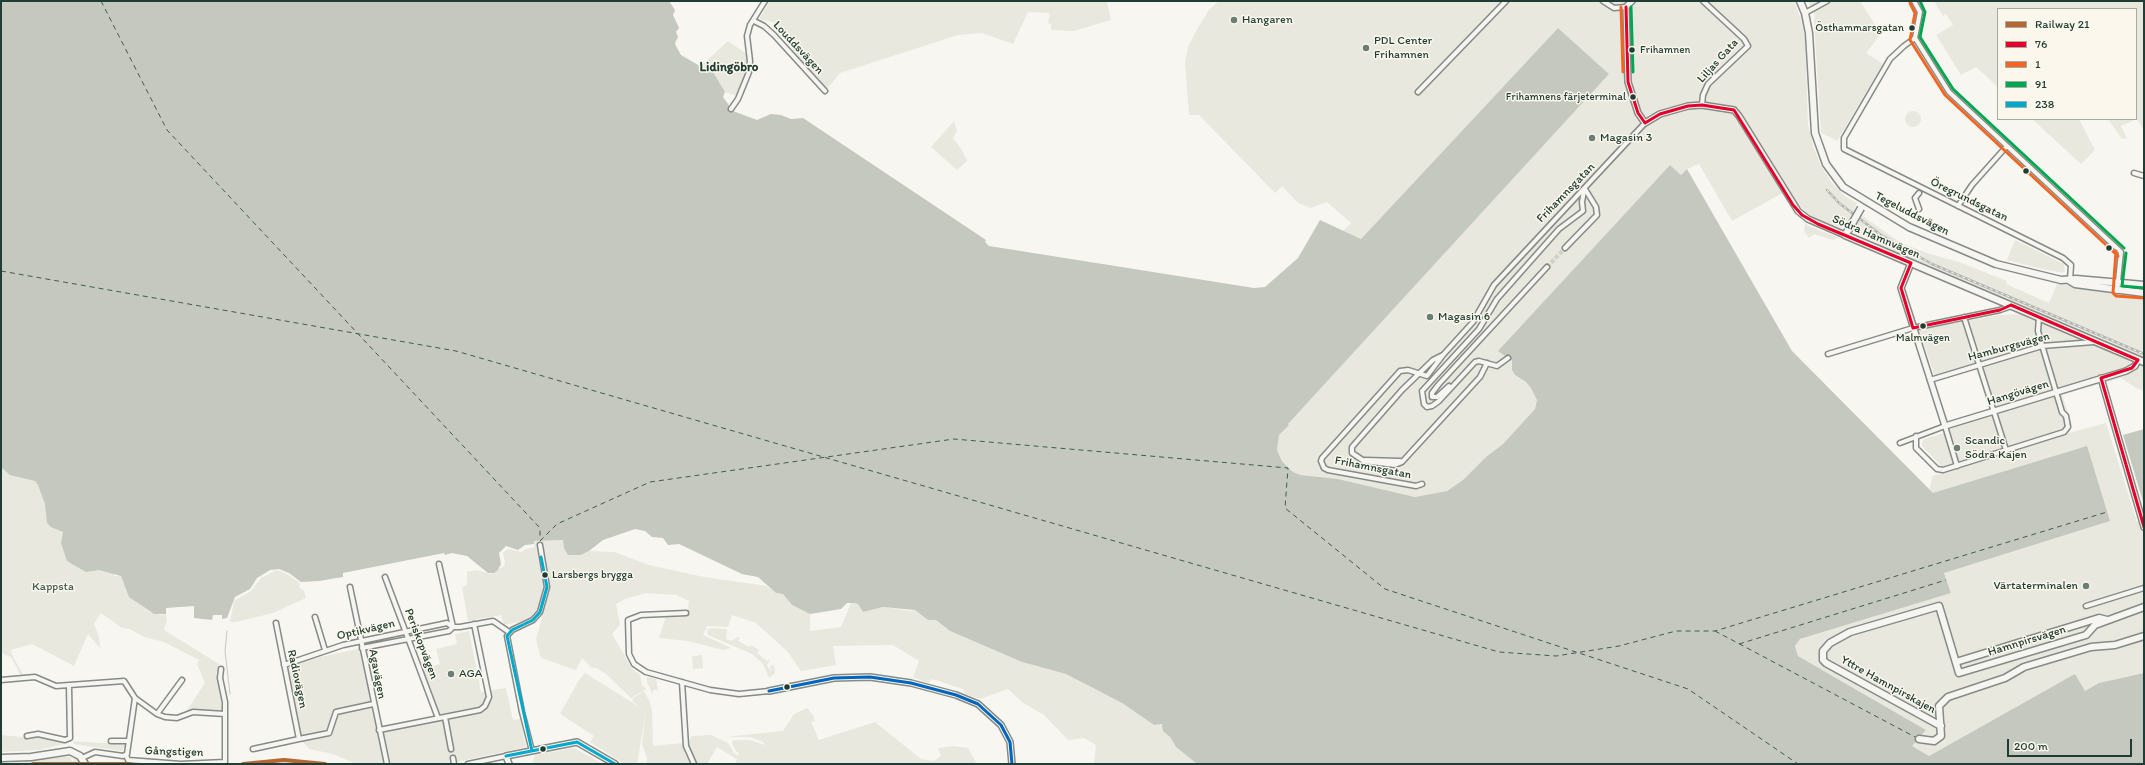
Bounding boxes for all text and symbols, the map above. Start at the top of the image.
legend [1997,8,2137,120]
place label: Hangaren [1242,13,1293,27]
marker: Hangaren [1229,15,1239,25]
text: Railway 21 [2035,17,2090,31]
street label: Louddsvägen [770,18,826,78]
place label: Östhammarsgatan [1815,21,1904,35]
marker: Östhammarsgatan [1907,23,1917,33]
place label: PDL Center Frihamnen [1374,34,1432,62]
street label: Liljas Gata [1694,36,1742,86]
text: 76 [2035,37,2047,51]
marker: PDL Center Frihamnen [1361,43,1371,53]
place label: Frihamnen [1640,43,1690,57]
marker: Frihamnen [1627,45,1637,55]
text: 1 [2035,57,2041,71]
district label: Lidingöbro [700,60,758,76]
text: 91 [2035,77,2047,91]
place label: Frihamnens färjeterminal [1506,90,1626,104]
marker: Frihamnens färjeterminal [1628,92,1638,102]
text: 238 [2035,97,2054,111]
place label: Magasin 3 [1600,131,1652,145]
marker: Magasin 3 [1587,133,1597,143]
street label: Frihamnsgatan [1534,160,1598,226]
unlabelled marker [2021,166,2031,176]
street label: Öregrundsgatan [1928,175,2010,225]
street label: Tegeluddsvägen [1872,189,1952,239]
street label: Södra Hamnvägen [1830,212,1922,262]
unlabelled marker [2104,243,2114,253]
place label: Magasin 6 [1438,310,1490,324]
marker: Magasin 6 [1425,312,1435,322]
marker: Malmvägen [1918,321,1928,331]
street label: Hamburgsvägen [1967,329,2051,365]
place label: Malmvägen [1896,331,1950,345]
street label: Hangövägen [1985,377,2051,409]
place label: Scandic Södra Kajen [1965,434,2027,462]
marker: Scandic Södra Kajen [1952,443,1962,453]
street label: Frihamnsgatan [1333,454,1413,482]
place label: Larsbergs brygga [552,568,633,582]
marker: Larsbergs brygga [540,570,550,580]
place label: Värtaterminalen [1993,579,2078,593]
park label: Kappsta [32,580,74,594]
marker: Värtaterminalen [2081,581,2091,591]
street label: Periskopvägen [401,607,441,681]
street label: Optikvägen [336,616,396,644]
street label: Hamnpirsvägen [1986,622,2068,660]
street label: Radiovägen [284,648,310,710]
street label: Agavägen [365,648,389,700]
street label: Yttre Hamnpirskajen [1838,653,1938,717]
place label: AGA [459,667,483,681]
marker: AGA [446,669,456,679]
unlabelled marker [782,682,792,692]
scale bar [2009,731,2134,757]
text: 200 m [2014,739,2048,753]
street label: Gångstigen [144,744,204,760]
unlabelled marker [538,744,548,754]

